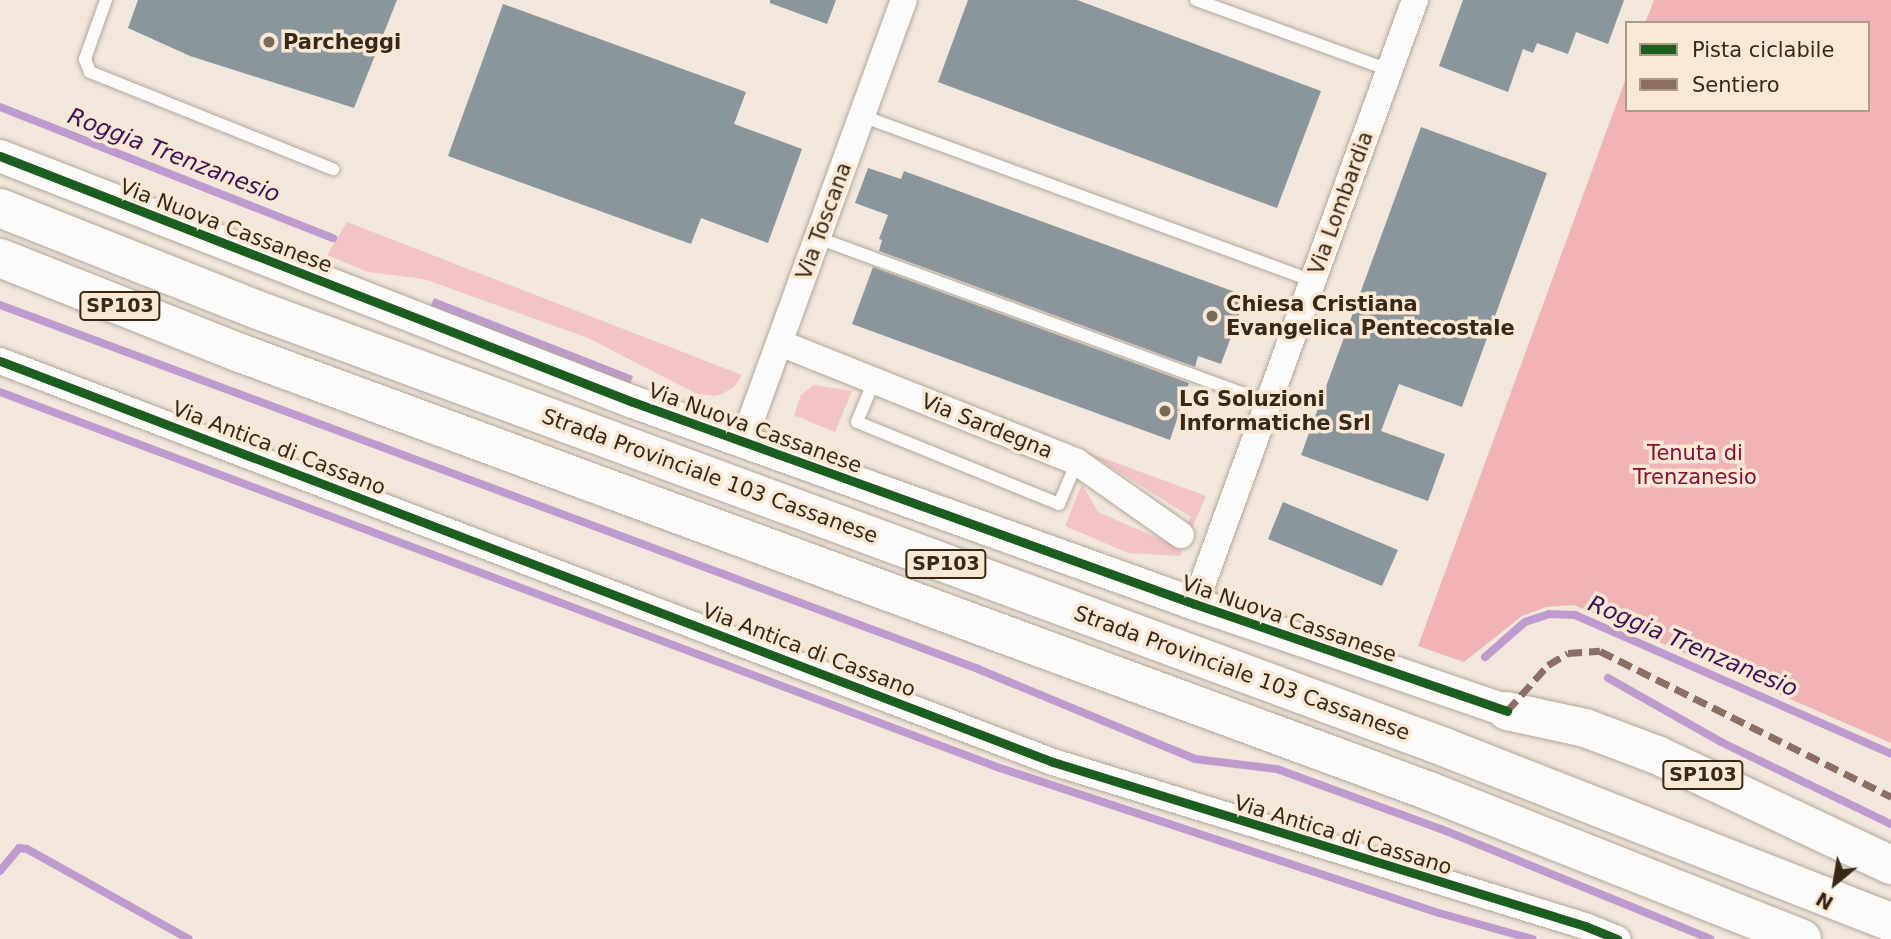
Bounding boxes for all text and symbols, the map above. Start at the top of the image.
legend [1625,21,1870,112]
place label: Parcheggi [283,29,401,55]
marker: Parcheggi [261,34,277,50]
text: Pista ciclabile [1692,38,1834,62]
text: Sentiero [1692,73,1780,97]
water label: Roggia Trenzanesio [64,102,284,208]
street label: Via Lombardia [1303,128,1379,278]
street label: Via Toscana [791,159,857,283]
street label: Via Nuova Cassanese [116,174,336,278]
road number: SP103 [78,290,162,322]
place label: Chiesa Cristiana Evangelica Pentecostale [1226,291,1515,341]
marker: Chiesa Cristiana Evangelica Pentecostale [1204,308,1220,324]
street label: Via Nuova Cassanese [645,378,865,478]
place label: LG Soluzioni Informatiche Srl [1179,386,1371,436]
street label: Via Sardegna [918,388,1056,464]
street label: Via Antica di Cassano [169,396,389,500]
street label: Strada Provinciale 103 Cassanese [539,403,881,549]
marker: LG Soluzioni Informatiche Srl [1157,403,1173,419]
park label: Tenuta di Trenzanesio [1633,440,1757,490]
road number: SP103 [904,548,988,580]
street label: Via Nuova Cassanese [1178,570,1400,668]
water label: Roggia Trenzanesio [1584,589,1802,703]
street label: Via Antica di Cassano [699,598,919,702]
street label: Strada Provinciale 103 Cassanese [1071,600,1413,746]
road number: SP103 [1661,760,1745,790]
street label: Via Antica di Cassano [1231,790,1455,880]
north arrow [1800,848,1870,918]
text: N [1812,888,1837,915]

